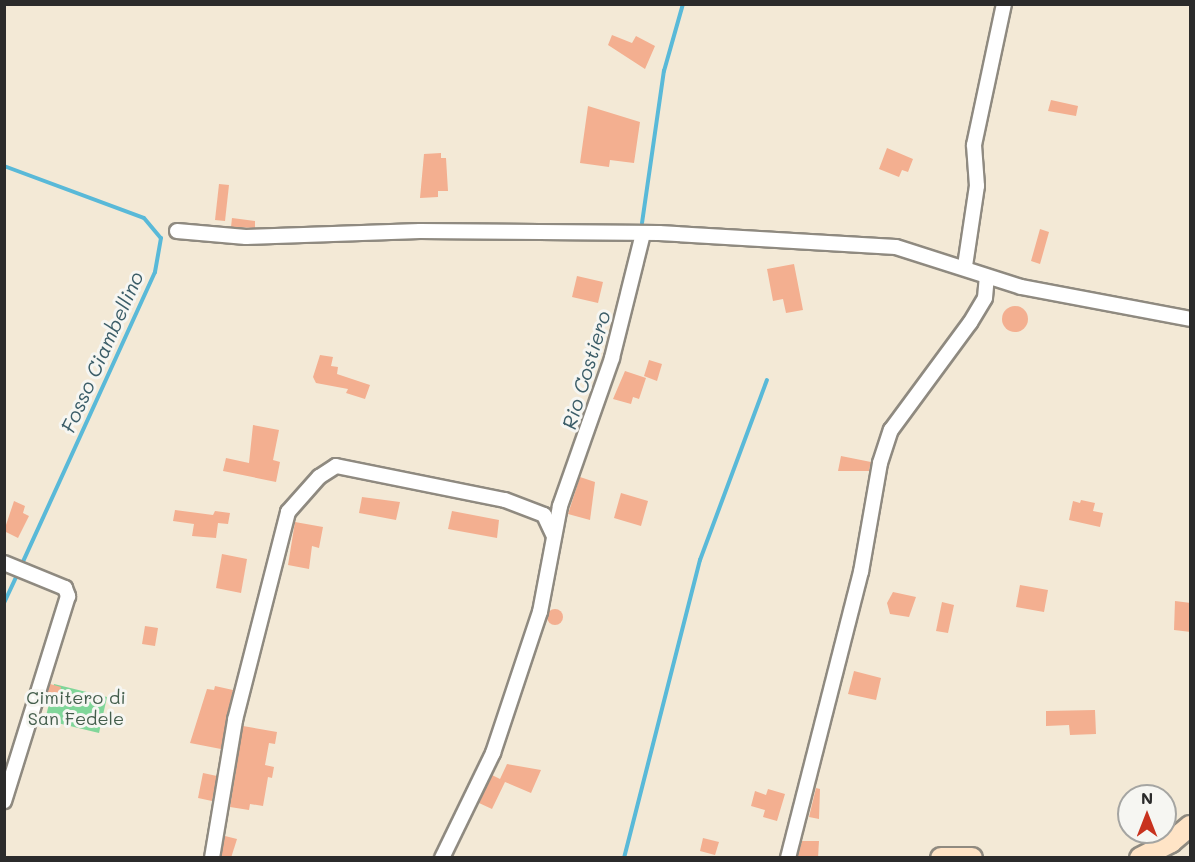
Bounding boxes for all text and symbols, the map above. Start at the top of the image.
water label: Fosso Ciambellino [56,268,148,436]
water label: Rio Costiero [557,308,615,432]
park label: Cimitero di San Fedele [26,687,126,730]
north arrow [1117,784,1177,844]
text: N [1141,787,1153,808]

